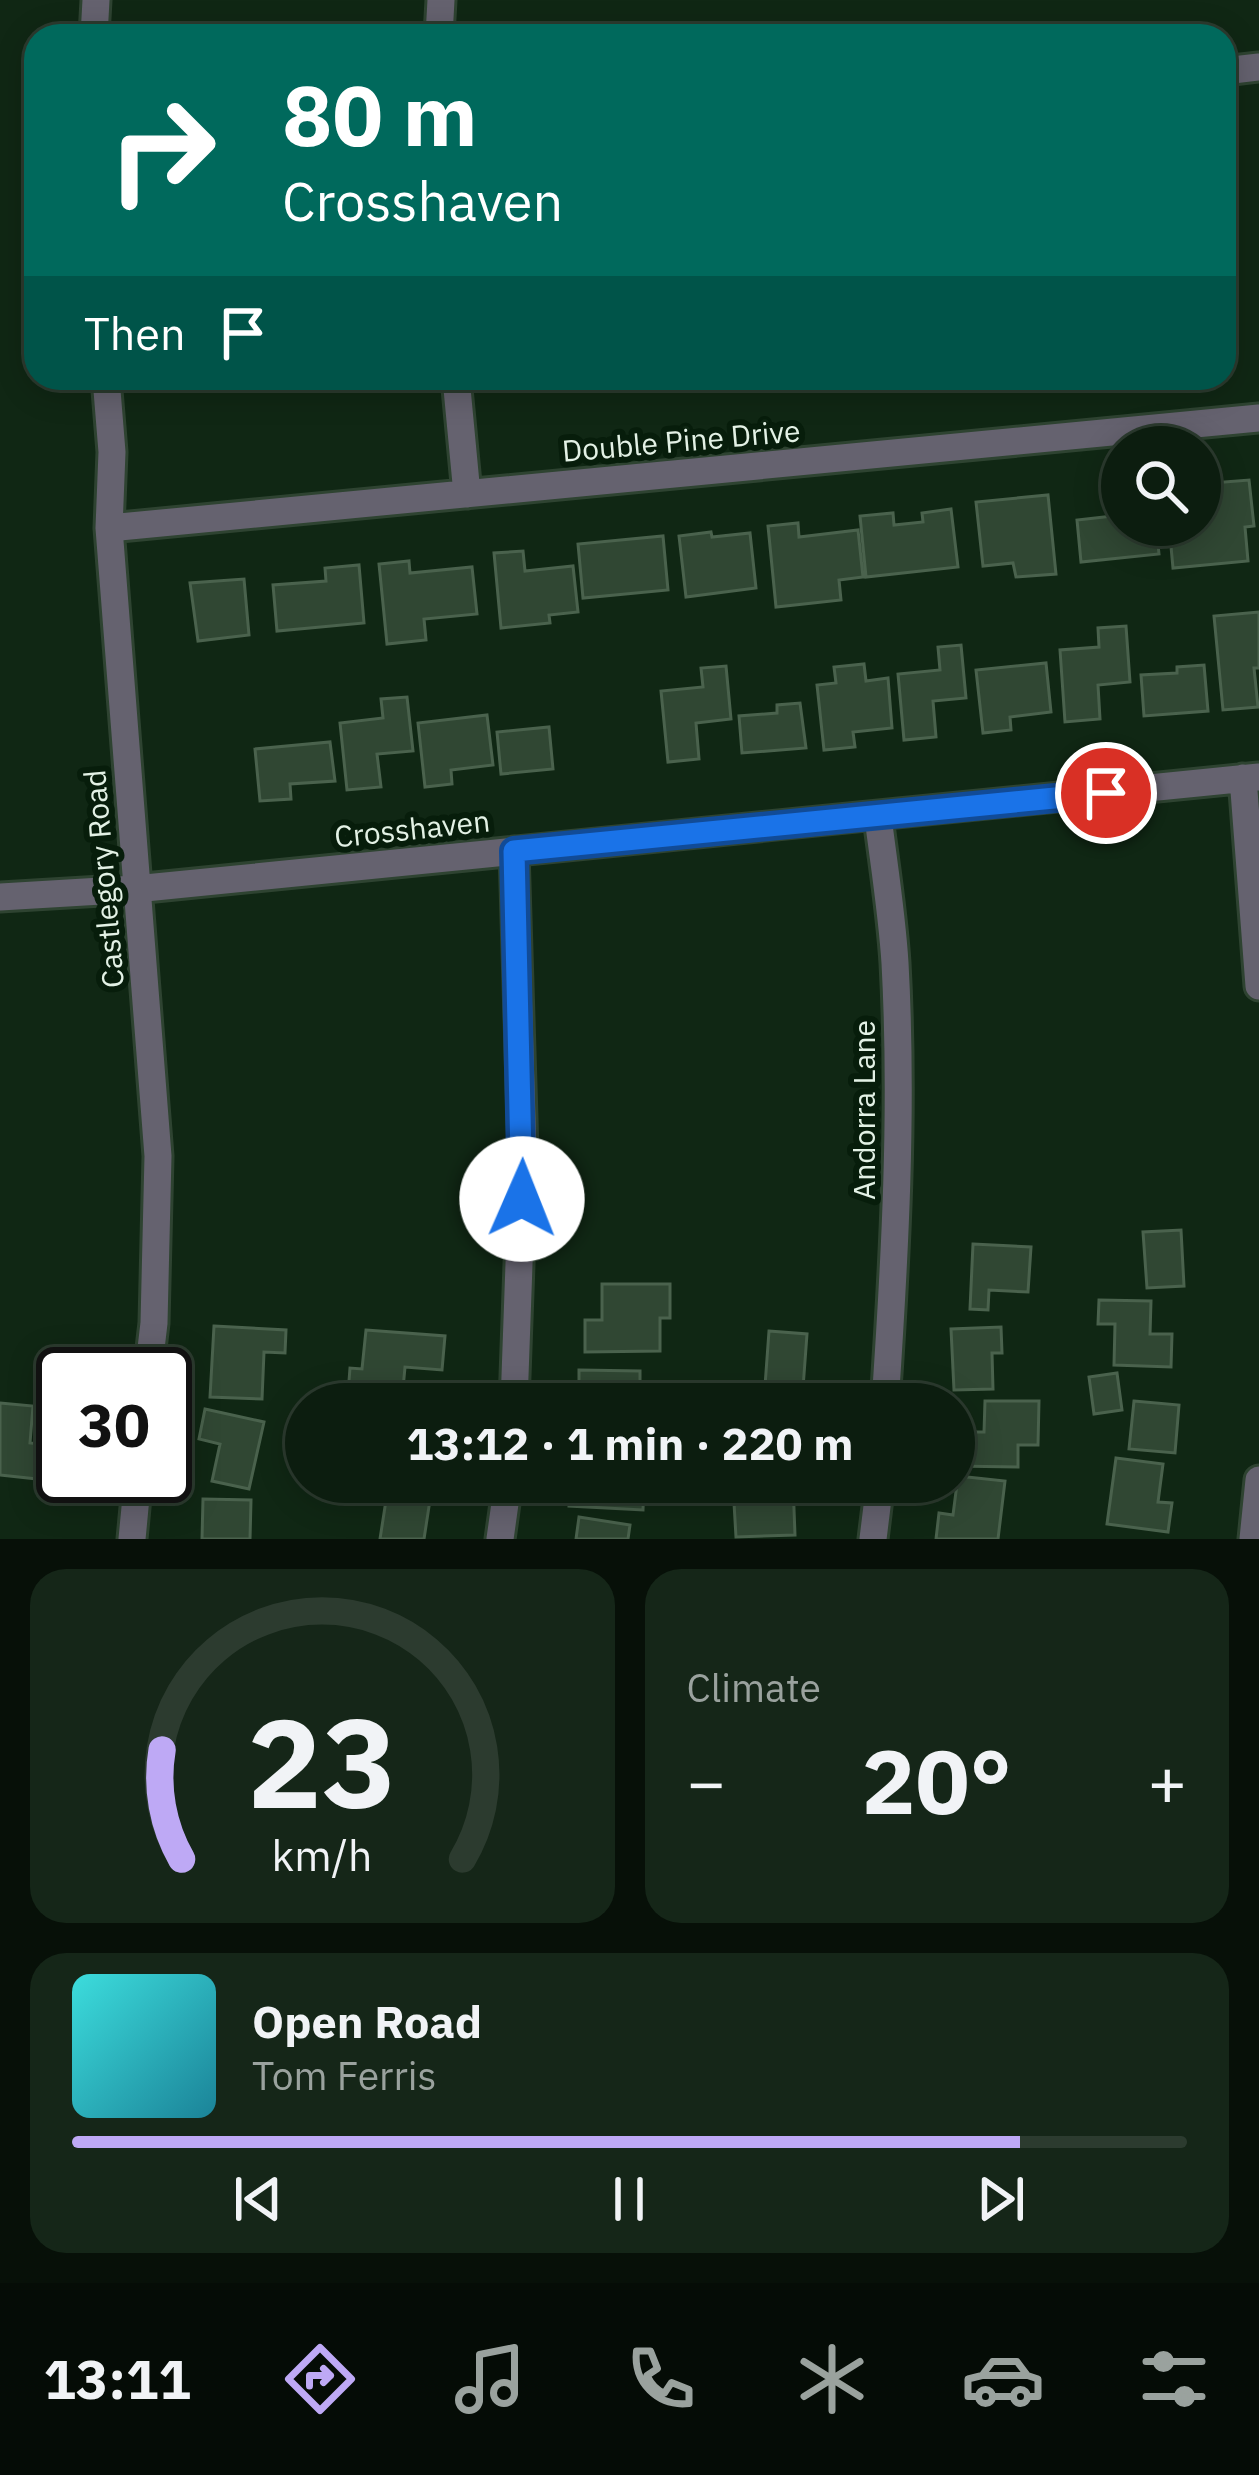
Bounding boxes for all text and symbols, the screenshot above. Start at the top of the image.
text: 80 m [282,60,478,169]
icon: right [84,72,240,228]
text: Crosshaven [282,166,563,236]
icon: arrive [210,300,276,366]
text: Then [84,304,186,362]
street label: Double Pine Drive [560,410,802,470]
map controls [1101,426,1221,546]
button: search [1101,426,1221,546]
pin [1055,742,1157,844]
icon: arrive [1073,760,1139,826]
street label: Castlegory Road [74,768,132,990]
street label: Crosshaven [332,800,492,856]
street label: Andorra Lane [844,1020,883,1200]
position arrow [459,1136,585,1262]
speed limit sign: 30 [36,1347,192,1503]
text: 13:12 · 1 min · 220 m [407,1414,853,1472]
text: Climate [687,1662,821,1713]
text: 23 [247,1680,397,1842]
text: 20° [862,1722,1012,1839]
text: − [687,1738,726,1824]
text: + [1147,1738,1187,1824]
text: km/h [272,1827,373,1883]
text: Open Road [252,1992,482,2050]
text: Tom Ferris [252,2050,436,2101]
icon: previous [225,2166,291,2232]
icon: pause [596,2166,662,2232]
icon: next [968,2166,1034,2232]
icon: directions [278,2337,362,2421]
icon: music [448,2337,532,2421]
icon: phone [619,2337,703,2421]
icon: climate [790,2337,874,2421]
icon: car [961,2337,1045,2421]
icon: filters [1132,2337,1216,2421]
text: 13:11 [43,2344,191,2414]

